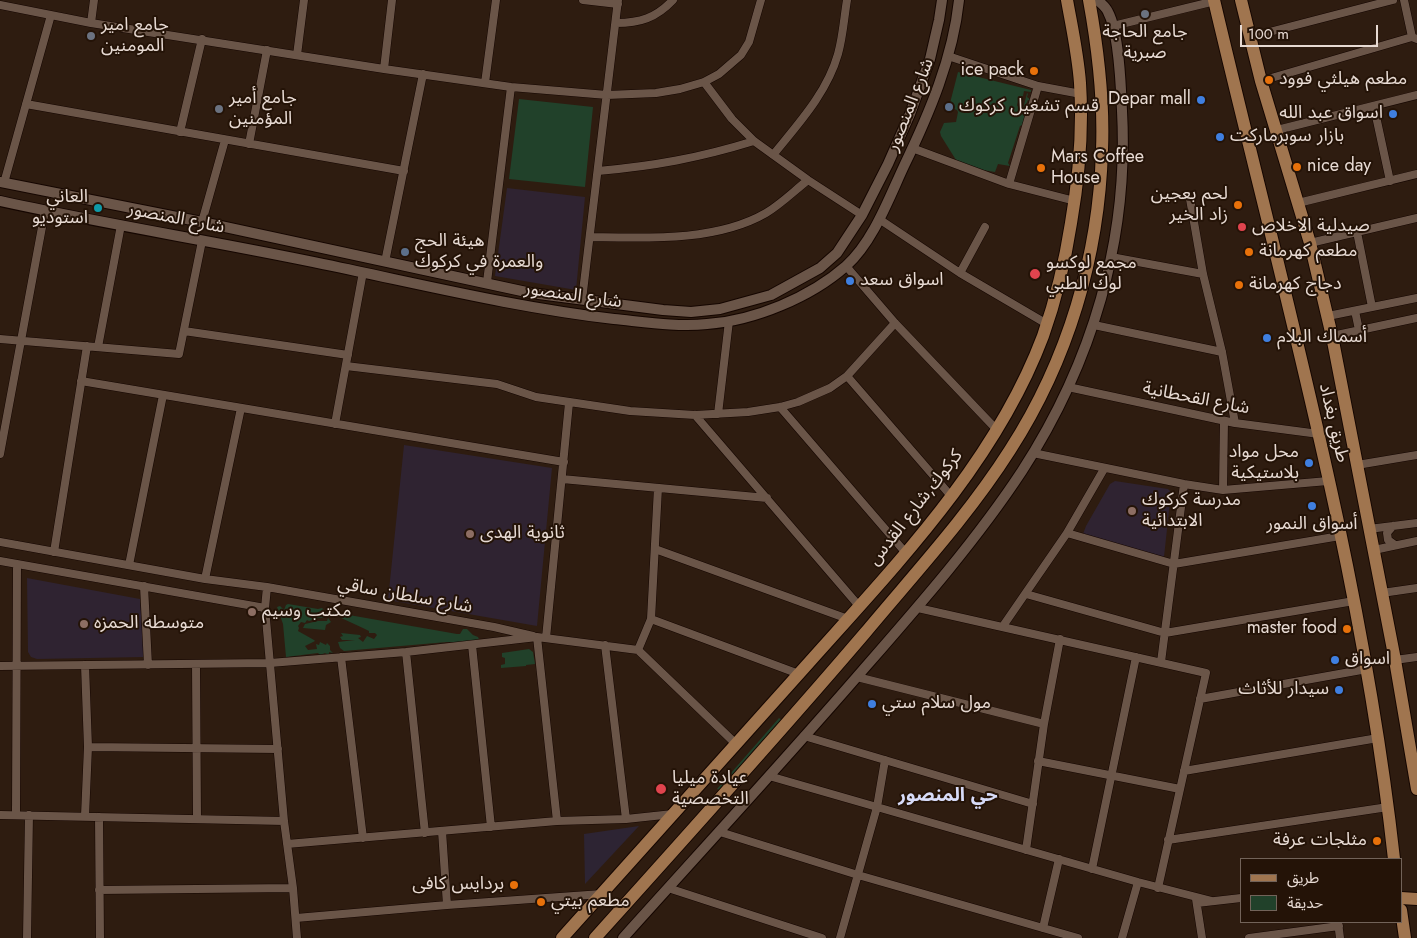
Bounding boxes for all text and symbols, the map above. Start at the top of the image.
marker: جامع الحاجة صبرية [1139,8,1151,20]
place label: جامع امير المومنين [101,15,169,58]
scale bar [1242,15,1380,47]
place label: جامع الحاجة صبرية [1102,22,1188,64]
text: 100 m [1248,23,1289,45]
marker: جامع امير المومنين [85,30,97,42]
street label: شارع المنصور [883,55,939,155]
place label: ice pack [961,60,1024,82]
marker: ice pack [1028,65,1040,77]
place label: مطعم هيلثي فوود [1279,69,1407,91]
marker: مطعم هيلثي فوود [1263,74,1275,86]
place label: جامع أمير المؤمنين [229,88,297,130]
place label: Depar mall [1108,89,1191,111]
marker: Depar mall [1195,94,1207,106]
place label: قسم تشغيل كركوك [959,96,1099,118]
marker: قسم تشغيل كركوك [943,101,955,113]
marker: جامع أمير المؤمنين [213,103,225,115]
place label: اسواق عبد الله [1279,103,1383,125]
marker: اسواق عبد الله [1387,108,1399,120]
place label: بازار سوبرماركت [1230,126,1344,148]
marker: بازار سوبرماركت [1214,131,1226,143]
place label: Mars Coffee House [1051,147,1144,190]
place label: nice day [1307,156,1371,178]
marker: nice day [1291,161,1303,173]
marker: Mars Coffee House [1035,162,1047,174]
place label: لحم بعجين زاد الخير [1151,184,1228,226]
place label: العاني استوديو [32,187,88,230]
street label: شارع المنصور [126,199,226,239]
marker: لحم بعجين زاد الخير [1232,199,1244,211]
marker: العاني استوديو [92,202,104,214]
place label: صيدلية الاخلاص [1252,216,1370,238]
marker: صيدلية الاخلاص [1236,221,1248,233]
place label: هيئة الحج والعمرة في كركوك [415,231,543,274]
place label: مطعم كهرمانة [1259,241,1357,263]
marker: هيئة الحج والعمرة في كركوك [399,246,411,258]
marker: مطعم كهرمانة [1243,246,1255,258]
place label: مجمع لوكسو لوك الطبي [1046,253,1137,296]
marker: مجمع لوكسو لوك الطبي [1028,267,1042,281]
place label: اسواق سعد [860,270,944,292]
place label: دجاج كهرمانة [1249,274,1342,296]
marker: اسواق سعد [844,275,856,287]
street label: شارع المنصور [523,278,623,314]
marker: دجاج كهرمانة [1233,279,1245,291]
place label: أسماك البلام [1277,327,1367,349]
marker: أسماك البلام [1261,332,1273,344]
street label: شارع القحطانية [1141,378,1251,420]
street label: طريق بغداد [1313,381,1353,465]
place label: محل مواد بلاستيكية [1229,442,1299,484]
street label: كركوك,شارع القدس [864,446,968,570]
marker: محل مواد بلاستيكية [1303,457,1315,469]
place label: مدرسة كركوك الابتدائية [1142,490,1241,532]
marker: أسواق النمور [1306,500,1318,512]
marker: مدرسة كركوك الابتدائية [1126,505,1138,517]
place label: أسواق النمور [1266,514,1358,536]
place label: ثانوية الهدى [480,523,565,545]
marker: ثانوية الهدى [464,528,476,540]
street label: شارع سلطان ساقي [336,574,474,618]
place label: مكتب وسيم [262,601,351,623]
marker: مكتب وسيم [246,606,258,618]
place label: متوسطه الحمزه [94,613,204,635]
marker: متوسطه الحمزه [78,618,90,630]
place label: master food [1247,618,1337,640]
marker: master food [1341,623,1353,635]
place label: اسواق [1345,649,1390,671]
marker: اسواق [1329,654,1341,666]
place label: سيدار للأثاث [1238,679,1329,701]
marker: سيدار للأثاث [1333,684,1345,696]
place label: مول سلام ستي [882,693,991,715]
marker: مول سلام ستي [866,698,878,710]
place label: عيادة ميليا التخصصية [672,768,749,811]
marker: عيادة ميليا التخصصية [654,782,668,796]
district label: حي المنصور [898,785,998,807]
place label: مثلجات عرفة [1273,830,1367,852]
marker: مثلجات عرفة [1371,835,1383,847]
legend [1240,858,1402,923]
text: طريق [1287,867,1319,889]
place label: بردايس کافى [412,874,504,896]
marker: بردايس کافى [508,879,520,891]
place label: مطعم بيتي [551,891,630,913]
text: حديقة [1287,892,1323,914]
marker: مطعم بيتي [535,896,547,908]

